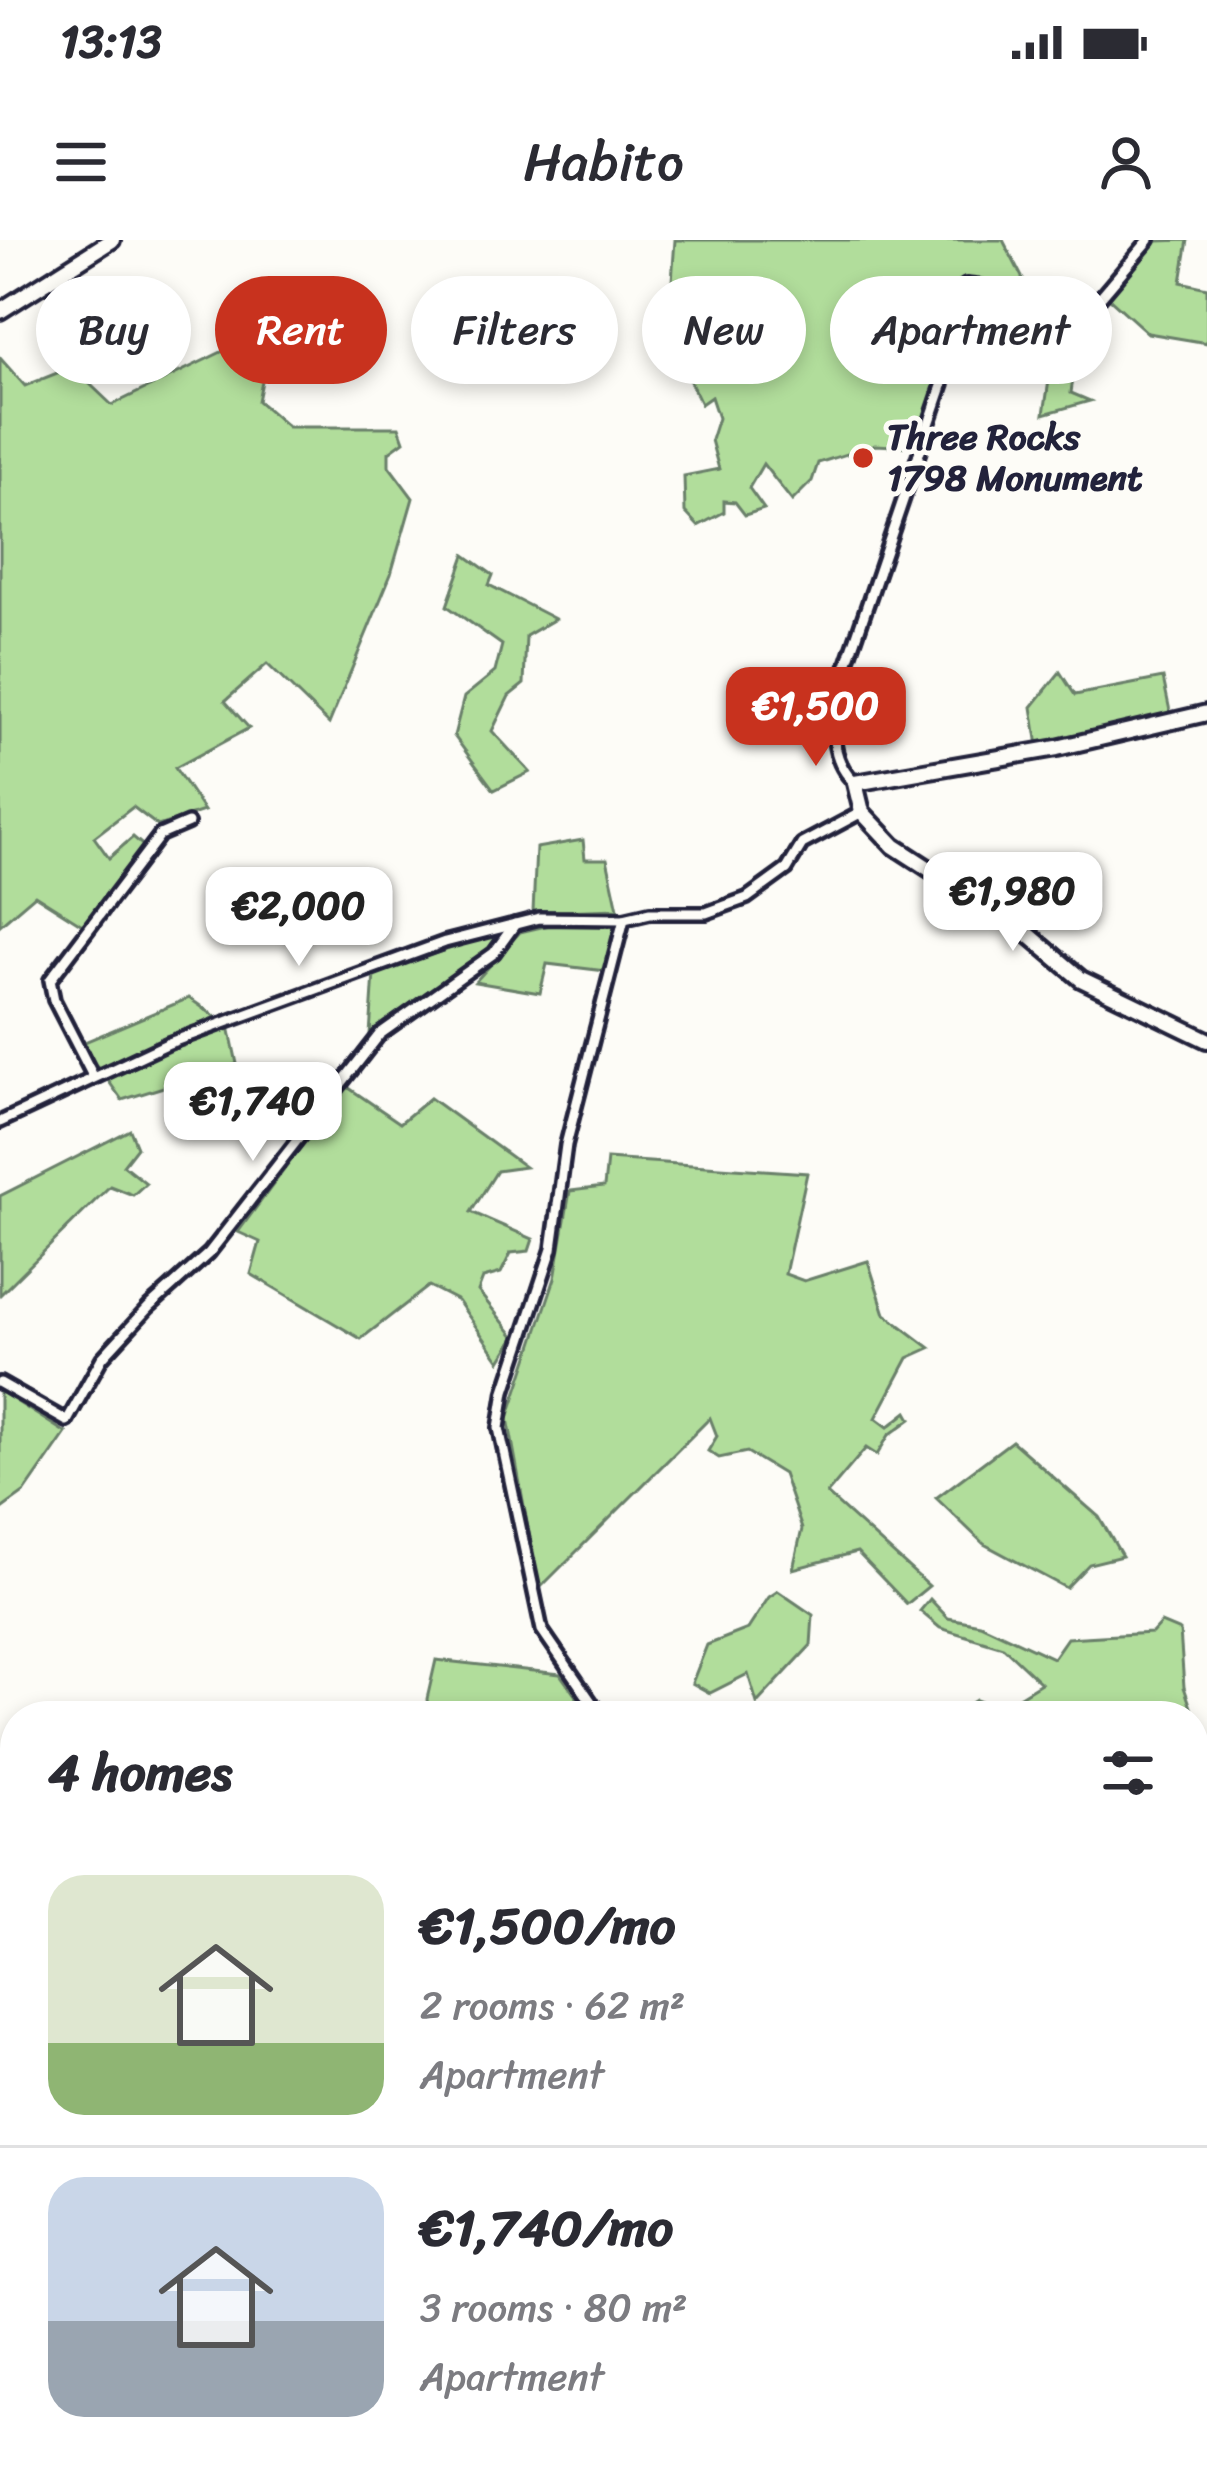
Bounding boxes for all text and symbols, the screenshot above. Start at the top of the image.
text: 13:13 [60,2,162,82]
text: Habito [523,114,684,210]
icon: menu [48,129,114,195]
icon: person [1093,129,1159,195]
chip: Buy [36,276,191,384]
chip: Rent [215,276,387,384]
chip: Filters [411,276,618,384]
chip: New [642,276,806,384]
chip: Apartment [830,276,1112,384]
place label: Three Rocks 1798 Monument [887,405,1143,510]
marker: Three Rocks 1798 Monument [850,445,876,471]
pin: €1,500 [718,667,914,769]
text: €1,500 [753,671,879,740]
pin: €1,980 [915,852,1111,954]
text: €1,980 [950,856,1076,925]
pin: €2,000 [201,867,397,969]
text: €2,000 [233,871,365,940]
pin: €1,740 [155,1062,351,1164]
text: €1,740 [191,1066,315,1135]
text: 4 homes [48,1728,232,1818]
icon: filters [1095,1740,1161,1806]
text: €1,500/mo [420,1881,675,1971]
icon: home [144,1923,288,2067]
text: 2 rooms · 62 m² [420,1971,685,2040]
text: Apartment [420,2040,604,2109]
text: €1,740/mo [420,2183,673,2273]
icon: home [144,2225,288,2369]
text: 3 rooms · 80 m² [420,2273,687,2342]
text: Apartment [420,2342,604,2411]

